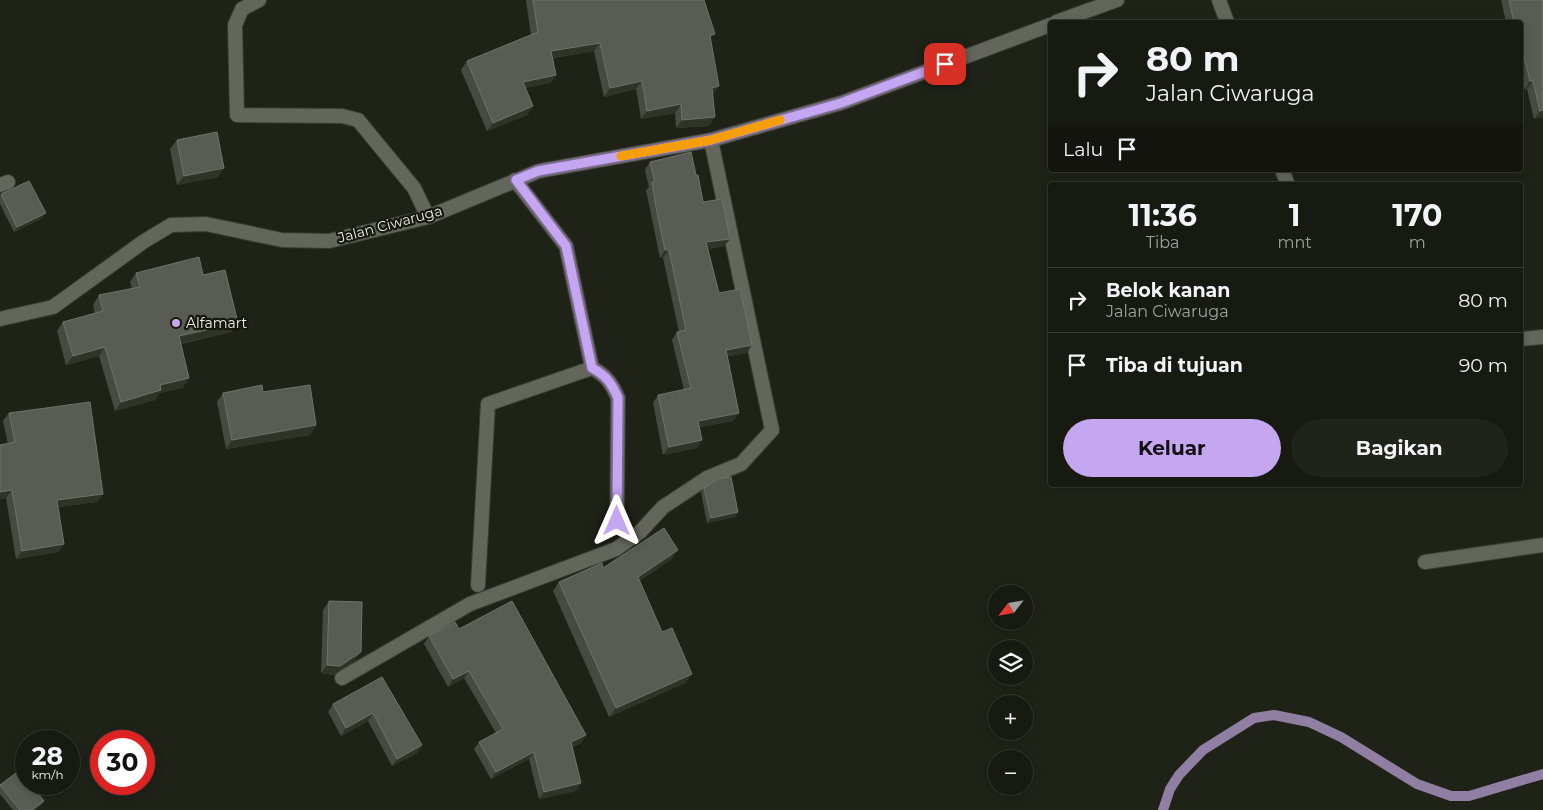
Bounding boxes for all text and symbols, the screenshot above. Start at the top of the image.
text: 80 m [1146,37,1240,80]
icon: right [1063,40,1128,105]
pin [924,43,966,85]
icon: arrive [931,50,959,78]
text: Jalan Ciwaruga [1146,80,1315,107]
icon: arrive [1113,135,1141,163]
text: Lalu [1063,138,1103,161]
text: 11:36 [1129,197,1197,234]
text: 1 [1289,197,1300,234]
text: 170 [1392,197,1442,234]
street label: Jalan Ciwaruga [335,201,444,247]
text: Tiba [1146,233,1180,252]
text: mnt [1277,233,1312,252]
text: m [1409,233,1426,252]
text: Belok kanan [1106,279,1230,302]
icon: right [1063,286,1091,314]
text: 80 m [1458,289,1508,312]
text: Jalan Ciwaruga [1106,302,1229,321]
place label: Alfamart [186,314,248,332]
marker: Alfamart [170,317,182,329]
icon: arrive [1063,351,1091,379]
text: Tiba di tujuan [1106,354,1243,377]
text: 90 m [1459,354,1508,377]
button: Keluar [1063,419,1281,477]
button: Bagikan [1291,419,1508,477]
position arrow [590,494,642,546]
north arrow [988,585,1032,630]
map controls [988,585,1033,795]
button: layers [988,640,1033,685]
button: + [988,695,1033,740]
speed limit sign: 30 [90,730,155,795]
text: 28 [32,741,63,771]
button: − [988,750,1033,795]
text: km/h [31,767,64,782]

